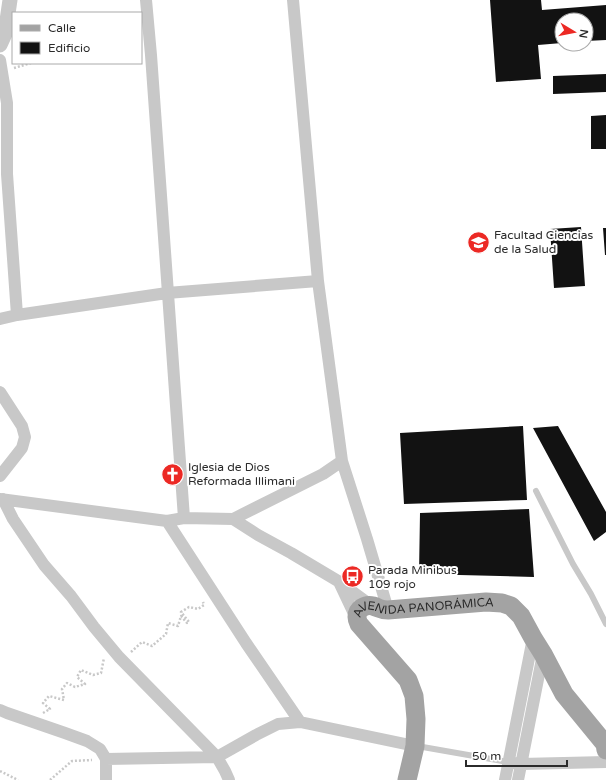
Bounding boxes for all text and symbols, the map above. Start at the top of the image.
legend [12,12,142,64]
north arrow [554,12,594,52]
text: Calle [48,21,76,35]
text: N [576,28,591,39]
text: Edificio [48,41,90,55]
place label: Facultad Ciencias de la Salud [494,228,593,256]
school or university icon: Facultad Ciencias de la Salud [465,229,491,255]
place label: Iglesia de Dios Reformada Illimani [188,460,295,488]
church icon: Iglesia de Dios Reformada Illimani [160,461,186,487]
place label: Parada Minibus 109 rojo [368,563,457,591]
bus stop icon: Parada Minibus 109 rojo [339,564,365,590]
street label: AVENIDA PANORÁMICA [350,595,494,619]
scale bar [466,742,567,768]
text: 50 m [472,749,501,763]

